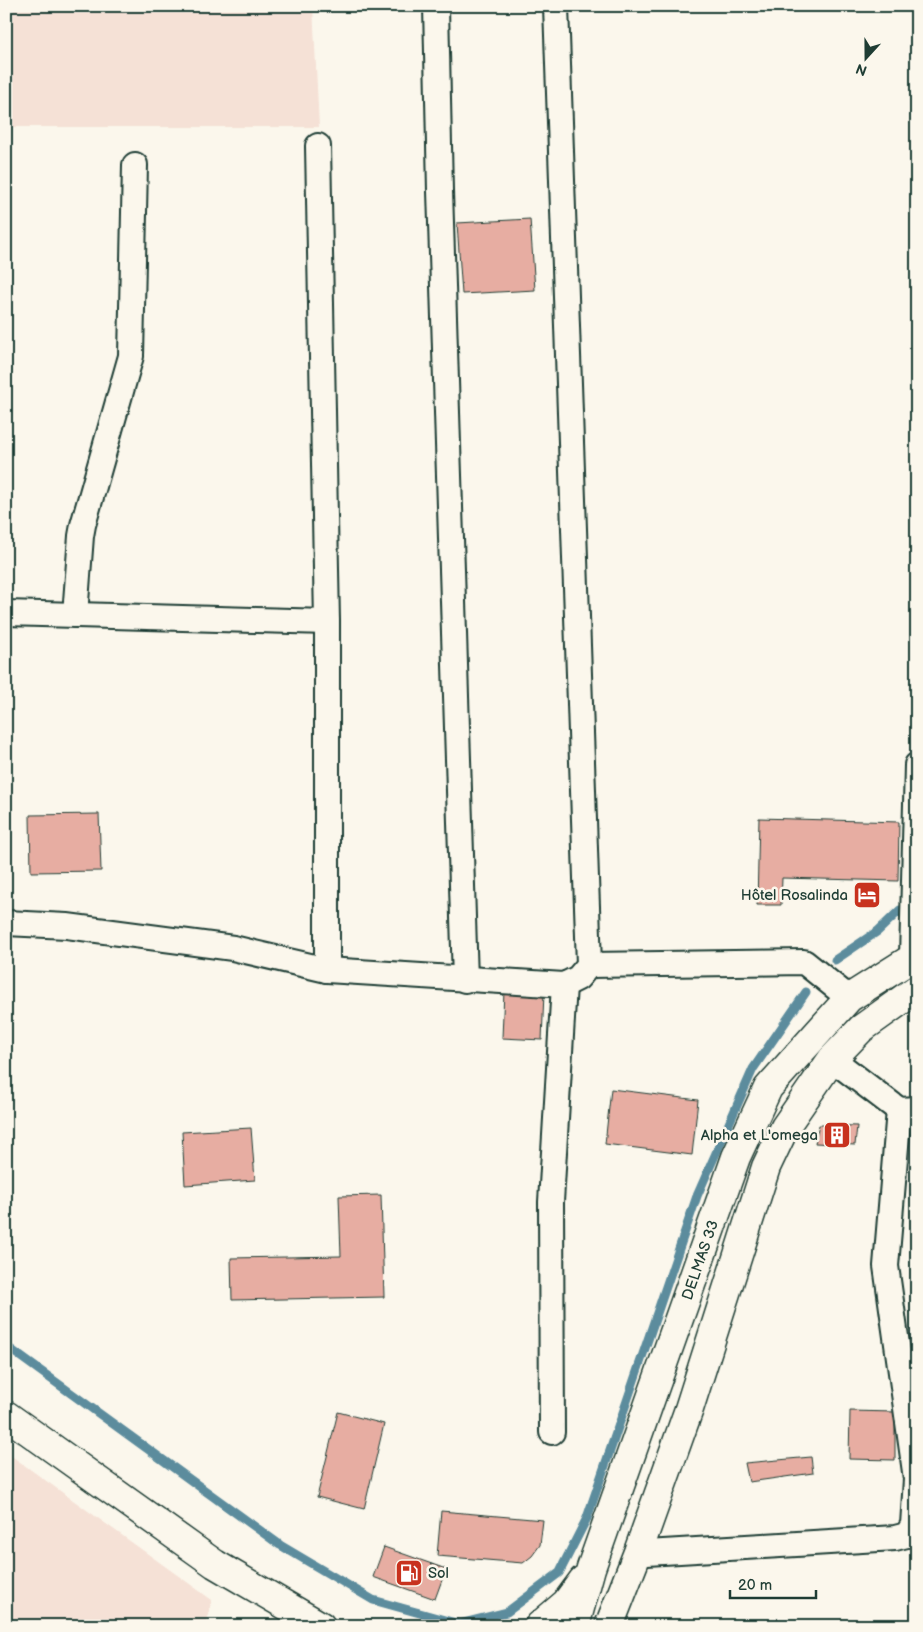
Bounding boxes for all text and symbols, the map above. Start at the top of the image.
north arrow [840,32,890,82]
text: N [854,60,869,79]
hotel icon: Hôtel Rosalinda [852,880,882,910]
place label: Hôtel Rosalinda [741,886,848,905]
building icon: Alpha et L'omega [822,1120,852,1150]
place label: Alpha et L'omega [701,1126,818,1145]
street label: DELMAS 33 [678,1218,723,1303]
fuel station icon: Sol [394,1558,424,1588]
place label: Sol [428,1564,449,1583]
scale bar [730,1567,817,1599]
text: 20 m [738,1576,772,1595]

